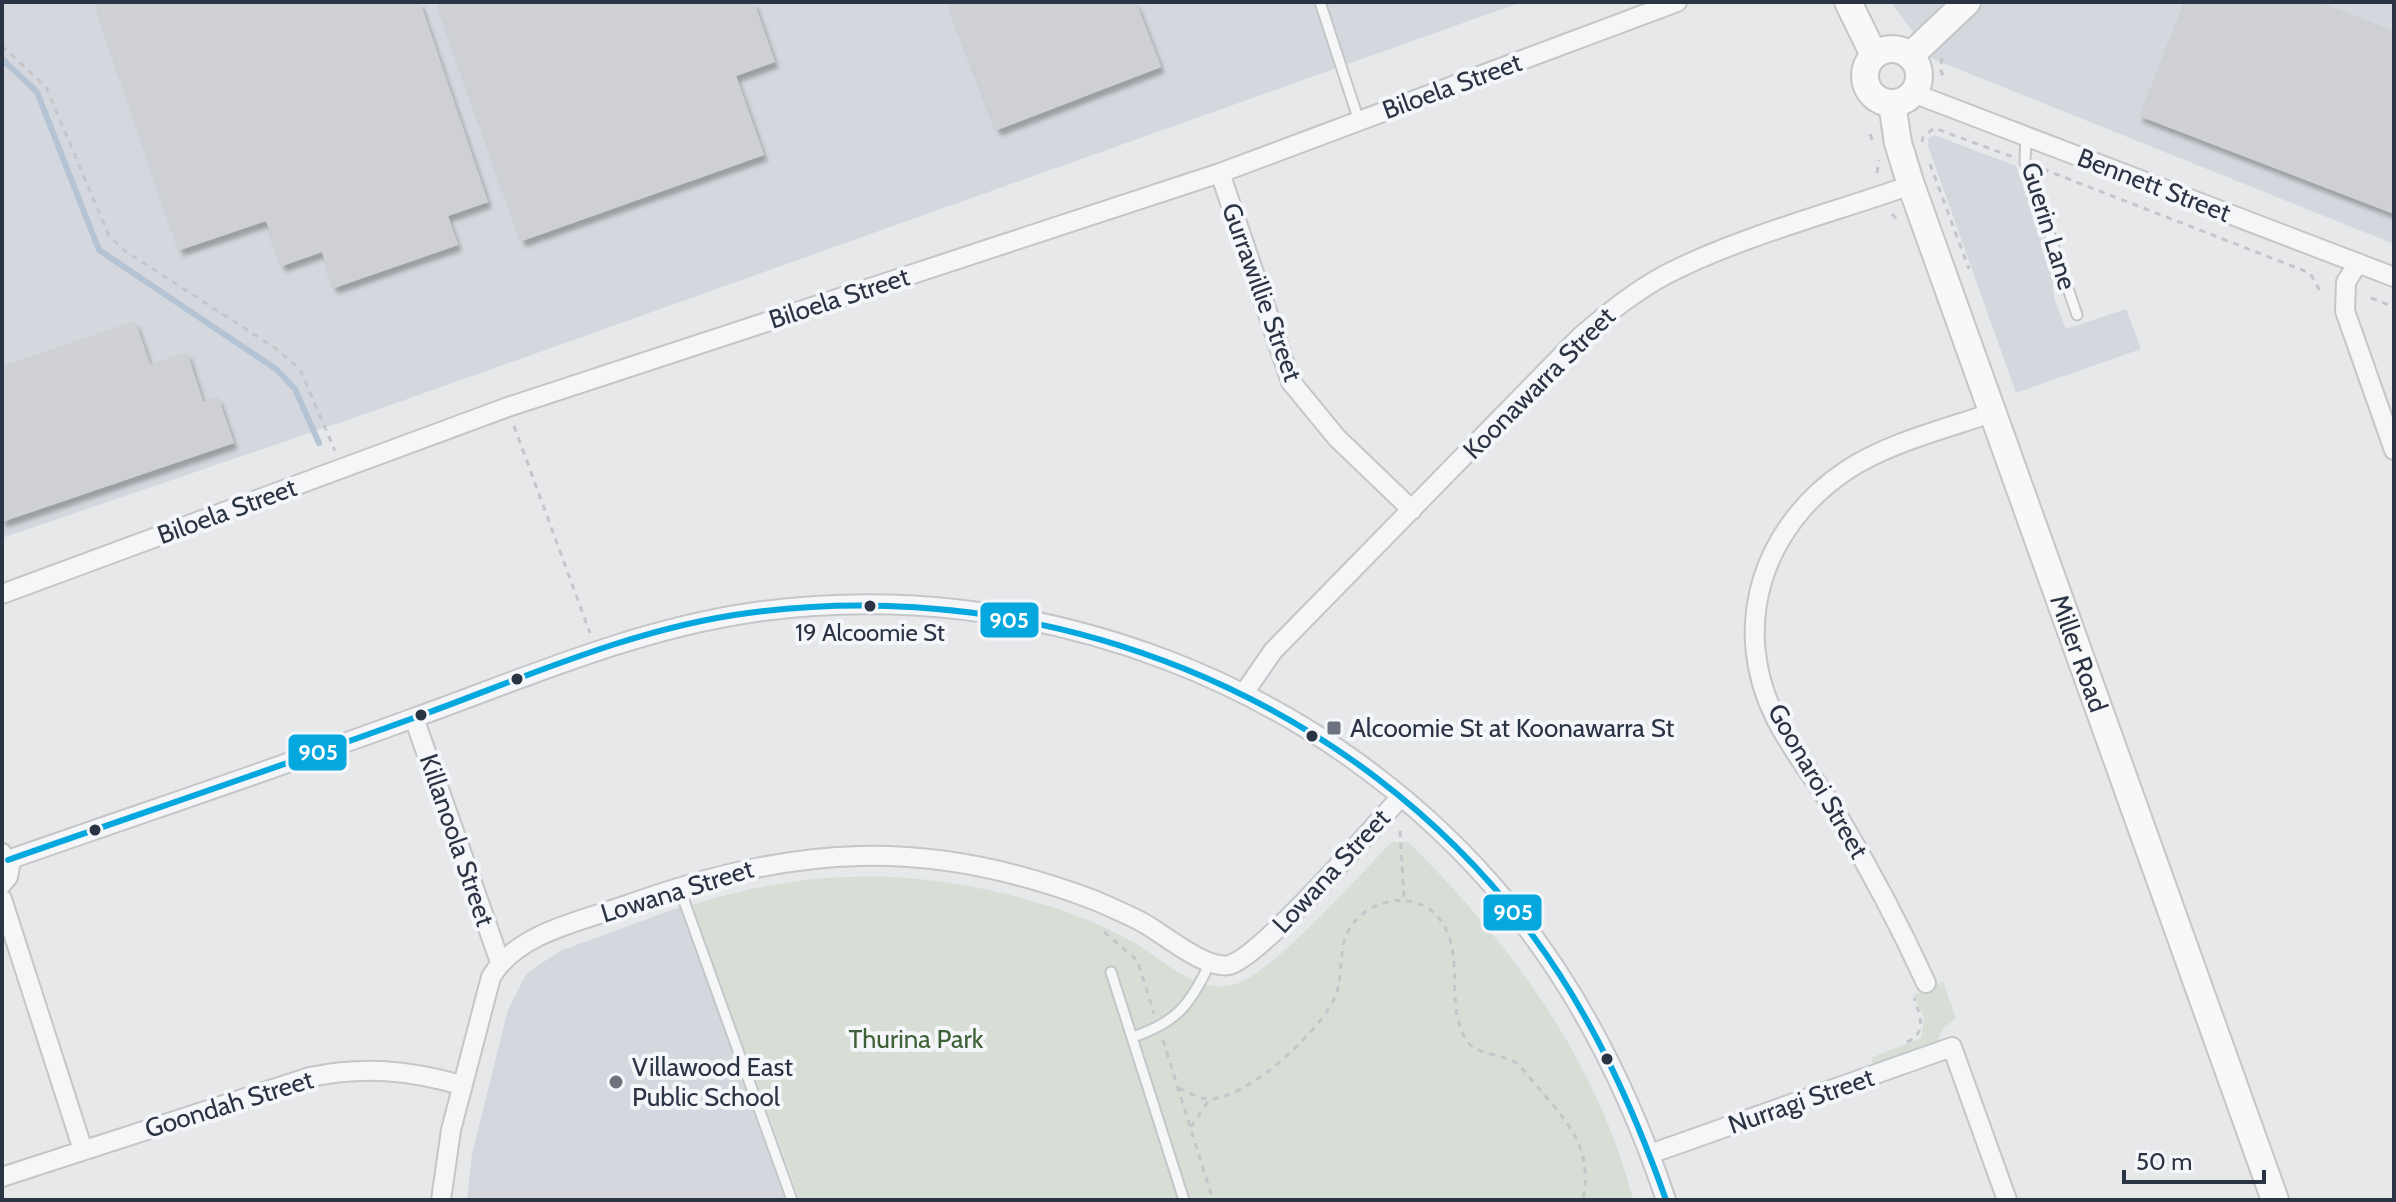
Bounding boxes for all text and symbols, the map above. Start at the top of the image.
street label: Biloela Street [1378,46,1526,126]
street label: Bennett Street [2073,141,2235,229]
street label: Guerin Lane [2014,158,2084,294]
street label: Gurrawillie Street [1215,198,1309,386]
street label: Biloela Street [765,260,913,336]
street label: Koonawarra Street [1456,300,1622,466]
street label: Biloela Street [153,471,301,551]
street label: Miller Road [2043,590,2115,716]
marker: 19 Alcoomie St [862,598,878,614]
line badge: 905 [979,601,1040,639]
text: 905 [989,607,1029,634]
place label: 19 Alcoomie St [795,618,945,647]
unlabelled marker [509,671,525,687]
street label: Goonaroi Street [1761,698,1875,864]
unlabelled marker [413,707,429,723]
place label: Alcoomie St at Koonawarra St [1350,712,1674,744]
marker: Alcoomie St at Koonawarra St [1325,719,1343,737]
unlabelled marker [1304,728,1320,744]
line badge: 905 [287,733,348,772]
text: 905 [298,739,338,766]
street label: Killanoola Street [413,750,502,931]
street label: Lowana Street [1265,802,1397,940]
unlabelled marker [87,822,103,838]
street label: Lowana Street [597,853,757,929]
line badge: 905 [1482,893,1543,932]
text: 905 [1493,899,1533,926]
park label: Thurina Park [849,1023,984,1055]
place label: Villawood East Public School [632,1051,793,1113]
unlabelled marker [1599,1051,1615,1067]
street label: Nurragi Street [1724,1061,1878,1141]
street label: Goondah Street [141,1063,317,1145]
marker: Villawood East Public School [607,1073,625,1091]
scale bar [2124,1134,2264,1184]
text: 50 m [2136,1147,2192,1176]

